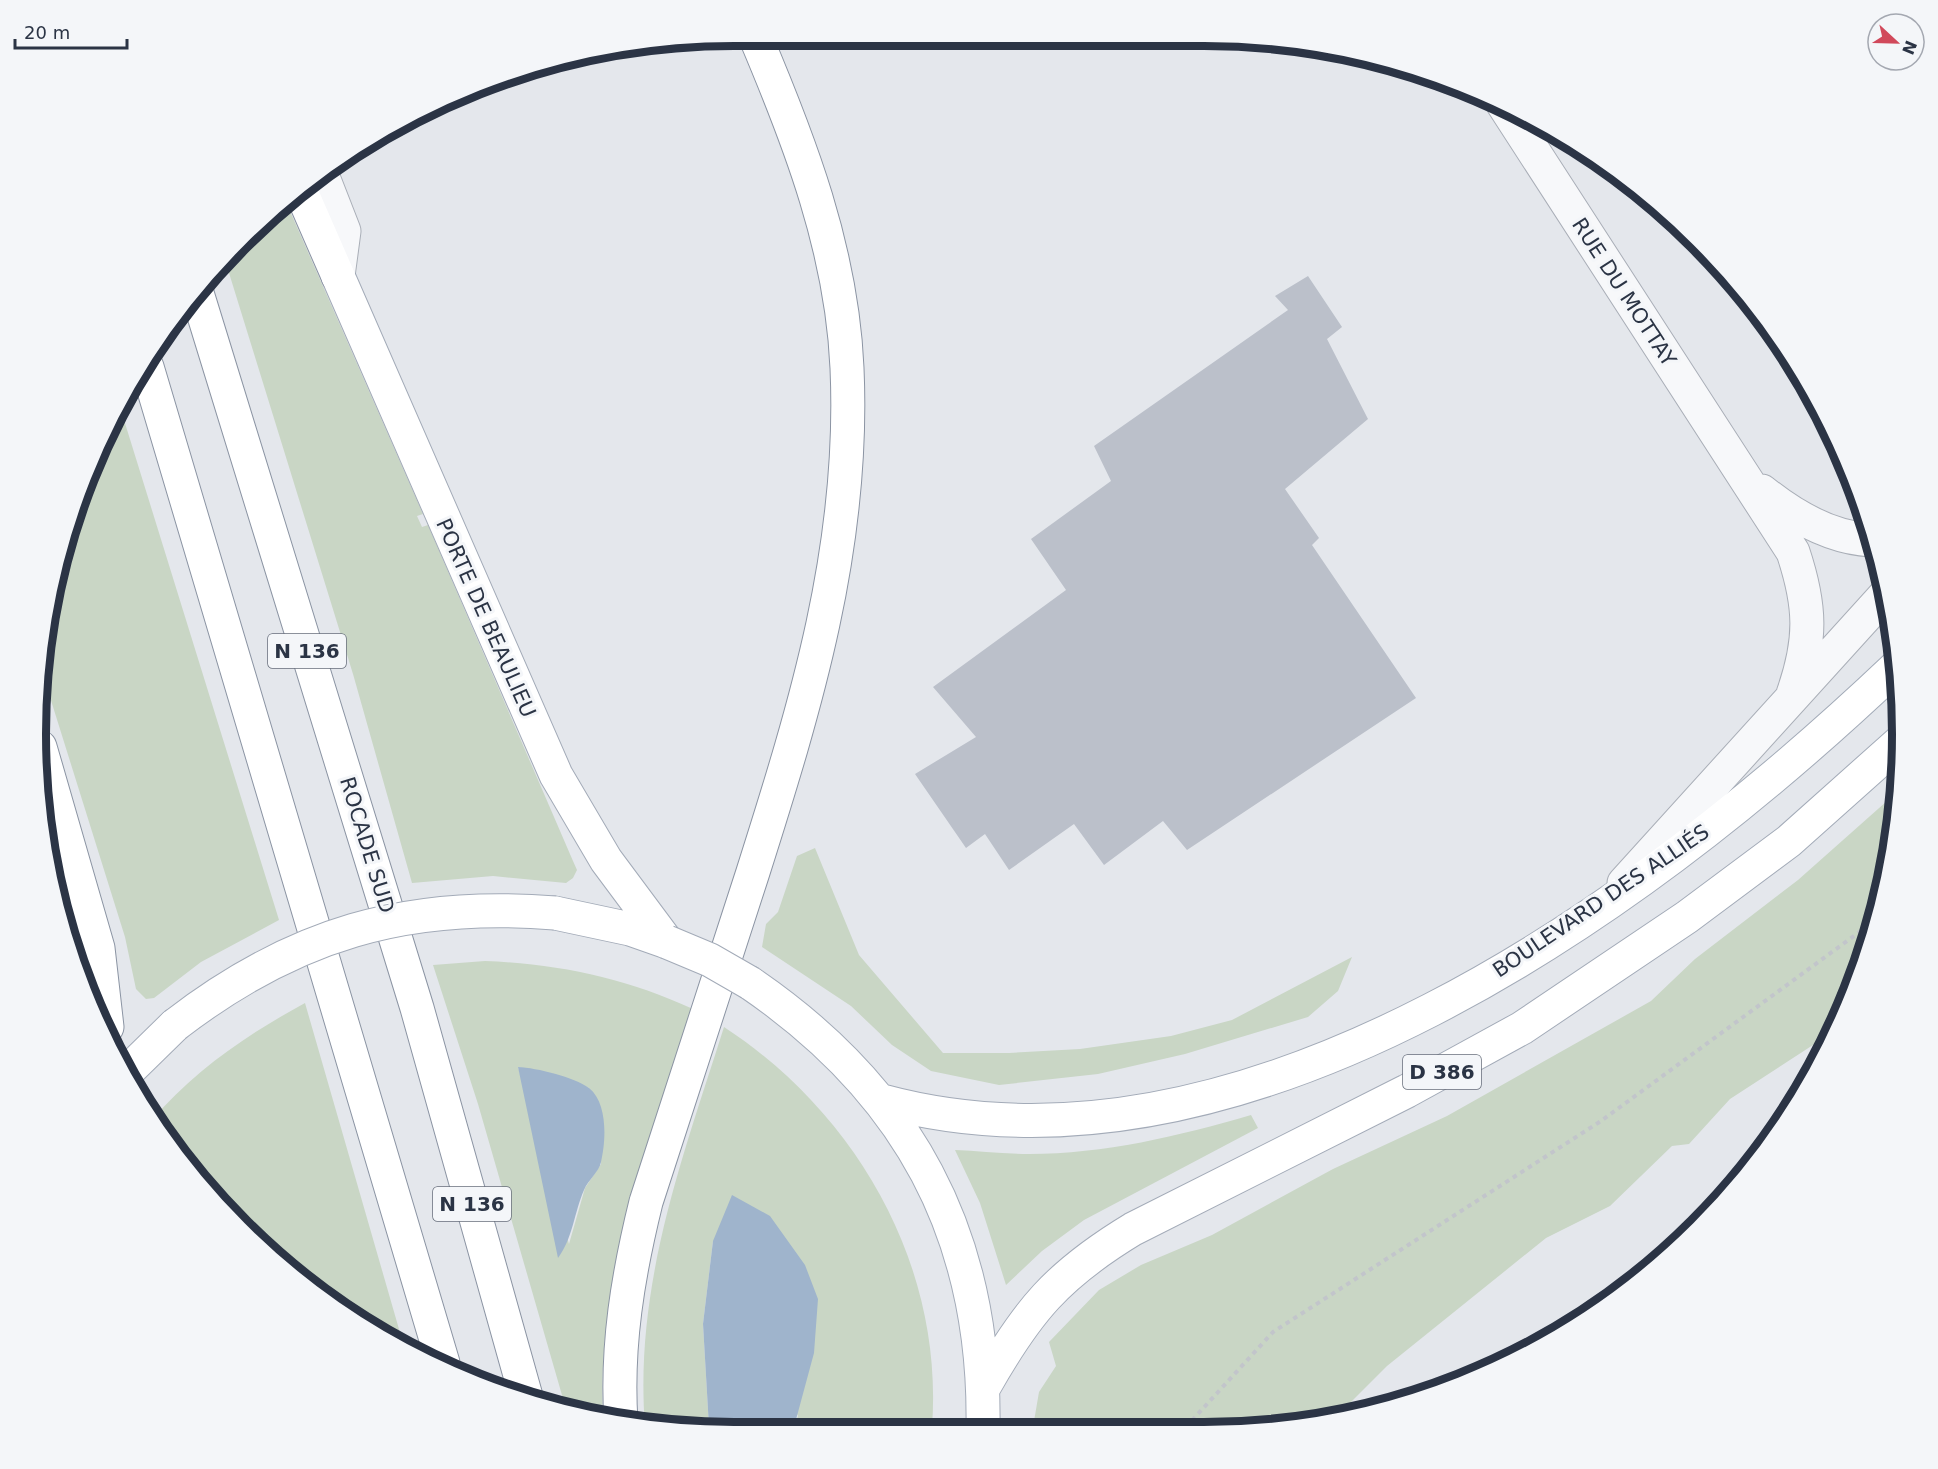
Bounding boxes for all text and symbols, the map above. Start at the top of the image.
scale bar [15,12,128,50]
north arrow [1866,12,1926,72]
text: 20 m [24,22,70,43]
text: N [1898,38,1921,57]
street label: RUE DU MOTTAY [1567,213,1681,371]
street label: PORTE DE BEAULIEU [431,515,541,721]
road number: N 136 [268,634,346,668]
street label: ROCADE SUD [335,774,399,916]
street label: BOULEVARD DES ALLIÉS [1488,819,1714,982]
road number: D 386 [1403,1055,1481,1089]
road number: N 136 [433,1187,511,1221]

